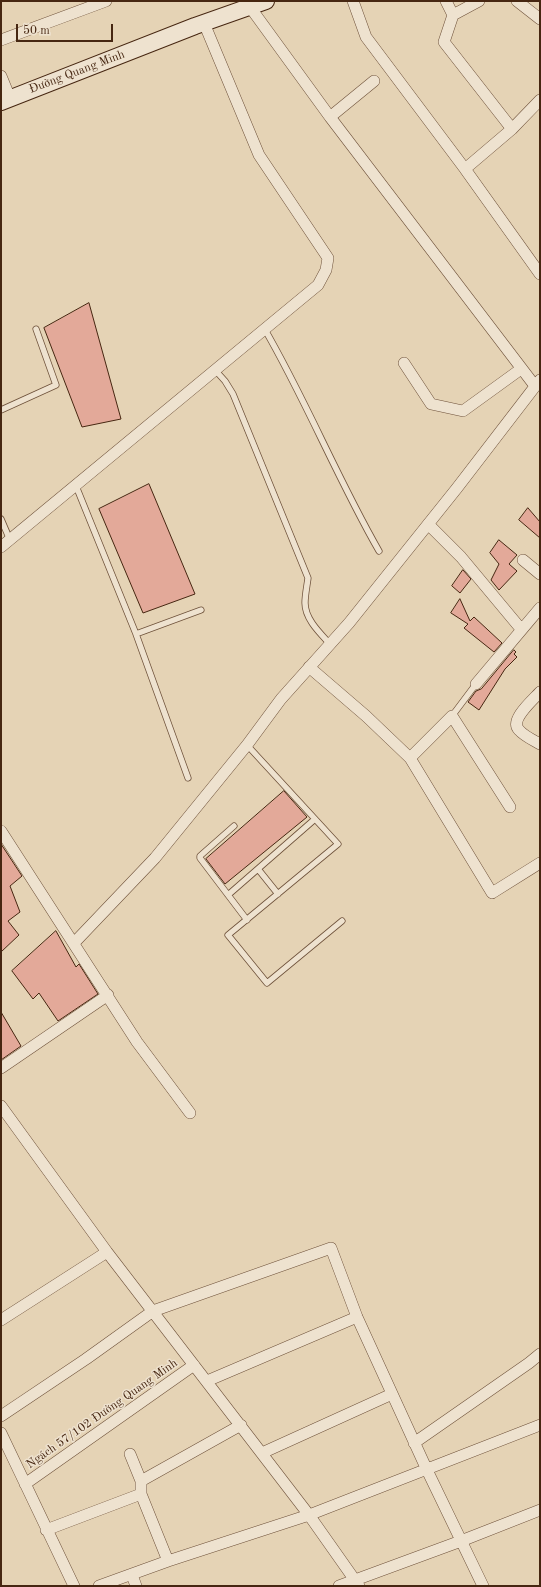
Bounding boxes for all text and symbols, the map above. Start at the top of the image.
scale bar [18,16,115,42]
text: 50 m [23,25,50,37]
street label: Đường Quang Minh [27,47,127,97]
street label: Ngách 57/102 Đường Quang Minh [23,1356,181,1472]

